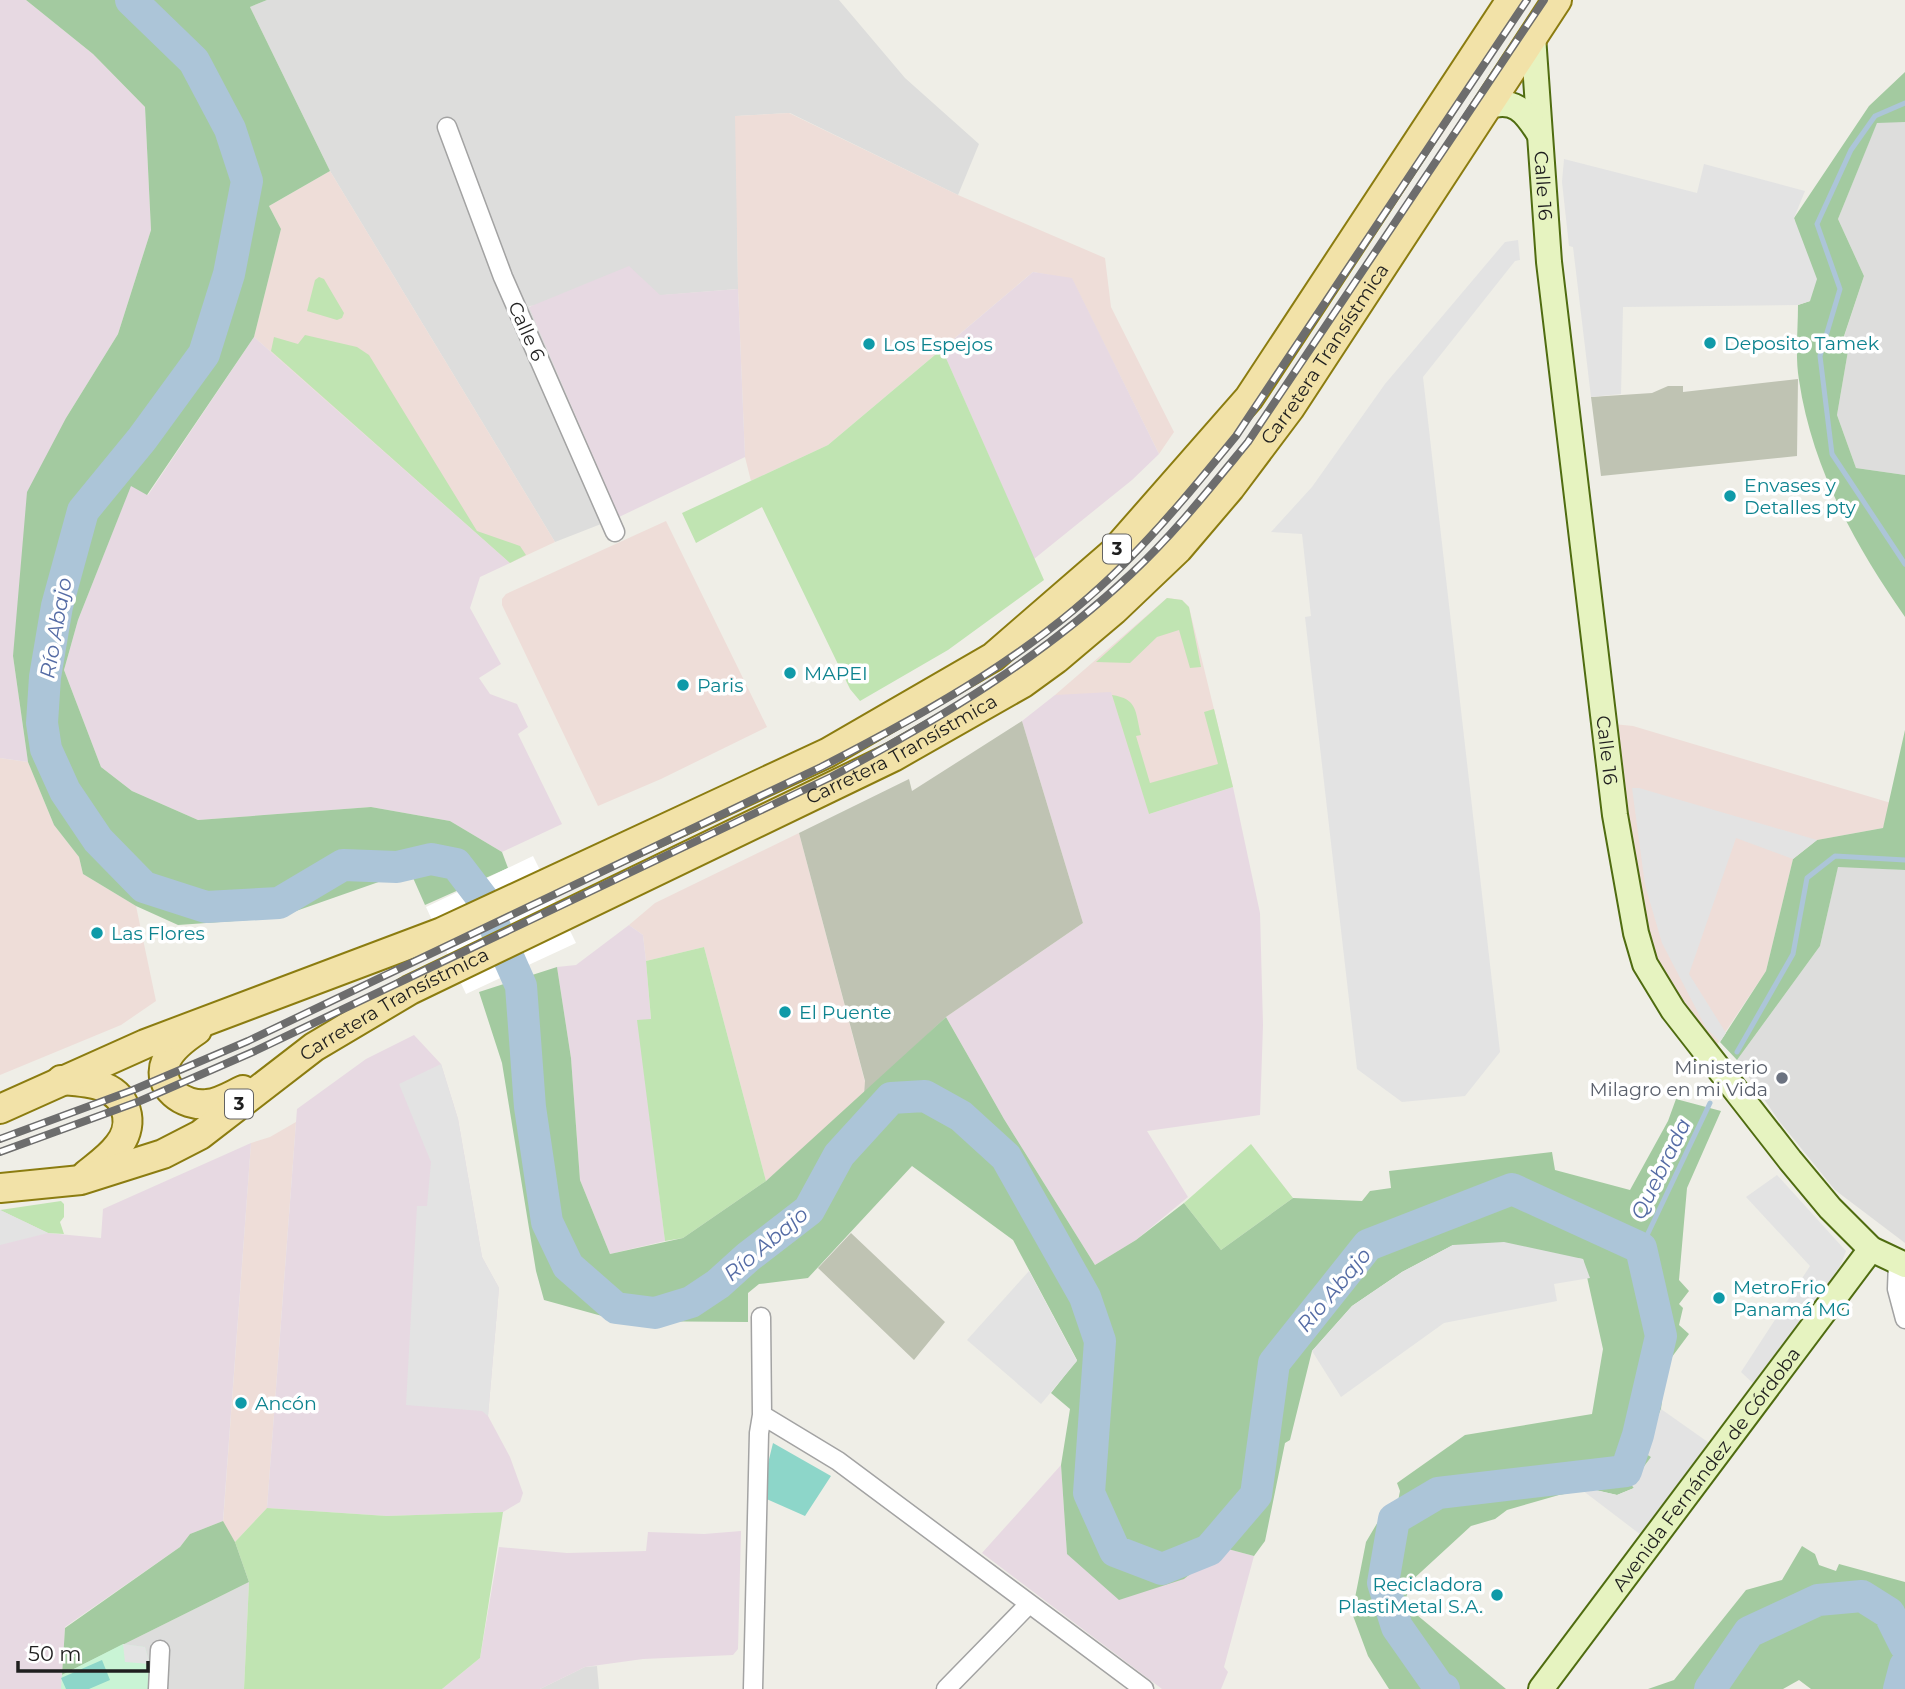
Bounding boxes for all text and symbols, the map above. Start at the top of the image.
street label: Calle 16 [1529,150,1557,221]
street label: Carretera Transístmica [1256,259,1394,449]
street label: Calle 6 [503,298,550,365]
place label: Deposito Tamek [1724,332,1880,355]
place label: Los Espejos [883,333,993,356]
marker: Deposito Tamek [1702,335,1718,351]
marker: Los Espejos [861,336,877,352]
place label: Envases y Detalles pty [1744,474,1857,519]
marker: Envases y Detalles pty [1722,488,1738,504]
road number: 3 [1103,534,1131,564]
water label: Río Abajo [34,576,77,680]
place label: MAPEI [804,662,868,685]
marker: MAPEI [782,665,798,681]
place label: Paris [697,674,743,697]
marker: Paris [675,677,691,693]
street label: Carretera Transístmica [802,689,1001,809]
street label: Calle 16 [1591,714,1622,786]
place label: Las Flores [111,922,205,945]
marker: Las Flores [89,925,105,941]
street label: Carretera Transístmica [295,943,493,1066]
place label: El Puente [799,1001,891,1024]
marker: El Puente [777,1004,793,1020]
place label: Ministerio Milagro en mi Vida [1589,1056,1768,1101]
marker: Ministerio Milagro en mi Vida [1774,1070,1790,1086]
road number: 3 [225,1090,253,1119]
water label: Quebrada [1625,1114,1696,1223]
water label: Río Abajo [719,1201,813,1286]
water label: Río Abajo [1291,1243,1376,1337]
place label: MetroFrio Panamá MG [1733,1276,1851,1321]
marker: MetroFrio Panamá MG [1711,1290,1727,1306]
street label: Avenida Fernández de Córdoba [1608,1343,1805,1596]
place label: Ancón [255,1392,317,1415]
marker: Ancón [233,1395,249,1411]
place label: Recicladora PlastiMetal S.A. [1338,1573,1483,1618]
marker: Recicladora PlastiMetal S.A. [1489,1587,1505,1603]
scale bar [18,1630,147,1674]
text: 50 m [28,1641,82,1666]

